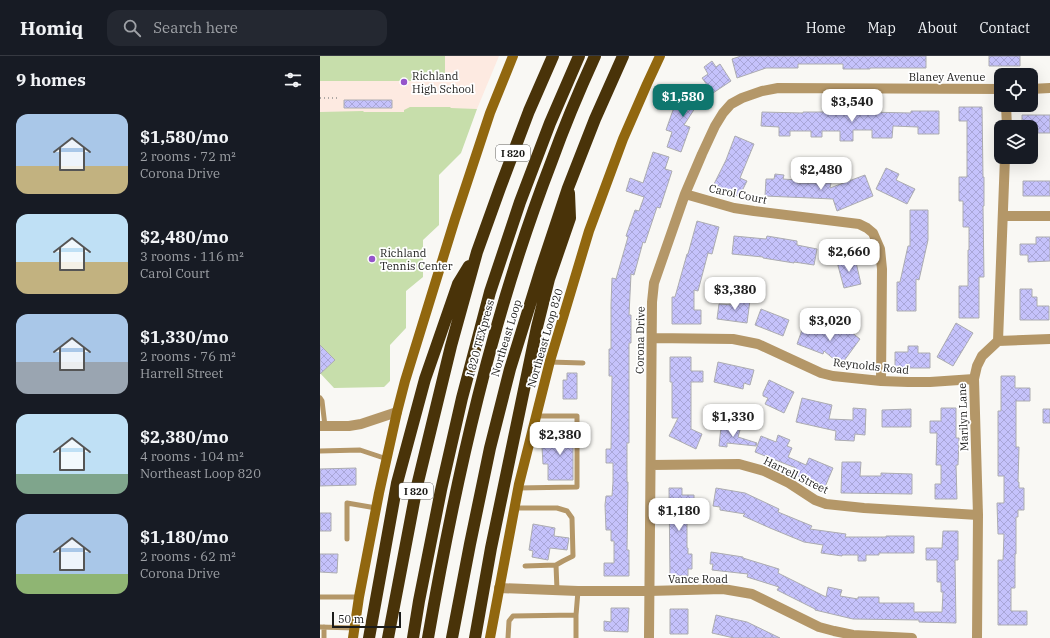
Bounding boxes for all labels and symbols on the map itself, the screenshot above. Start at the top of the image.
place label: Richland High School [412,69,474,96]
street label: Blaney Avenue [909,70,985,84]
marker: Richland High School [399,77,409,87]
pin: $1,580 [650,84,716,118]
pin: $3,540 [819,89,885,123]
road number: I 820 [496,145,530,161]
pin: $2,480 [788,157,854,191]
street label: Carol Court [708,181,768,207]
pin: $2,660 [816,239,882,273]
place label: Richland Tennis Center [380,246,453,273]
marker: Richland Tennis Center [367,254,377,264]
pin: $3,380 [702,277,768,311]
street label: Northeast Loop 820 [524,287,566,389]
street label: Northeast Loop [488,297,524,378]
street label: I 820 TEXpress [463,298,497,378]
street label: Corona Drive [632,306,648,374]
pin: $3,020 [797,308,863,342]
street label: Reynolds Road [832,355,910,377]
street label: Marilyn Lane [955,383,971,451]
pin: $1,330 [700,404,766,438]
pin: $2,380 [527,422,593,456]
street label: Harrell Street [761,453,831,497]
road number: I 820 [399,483,433,499]
pin: $1,180 [646,498,712,532]
street label: Vance Road [668,572,728,586]
scale bar [332,610,401,629]

